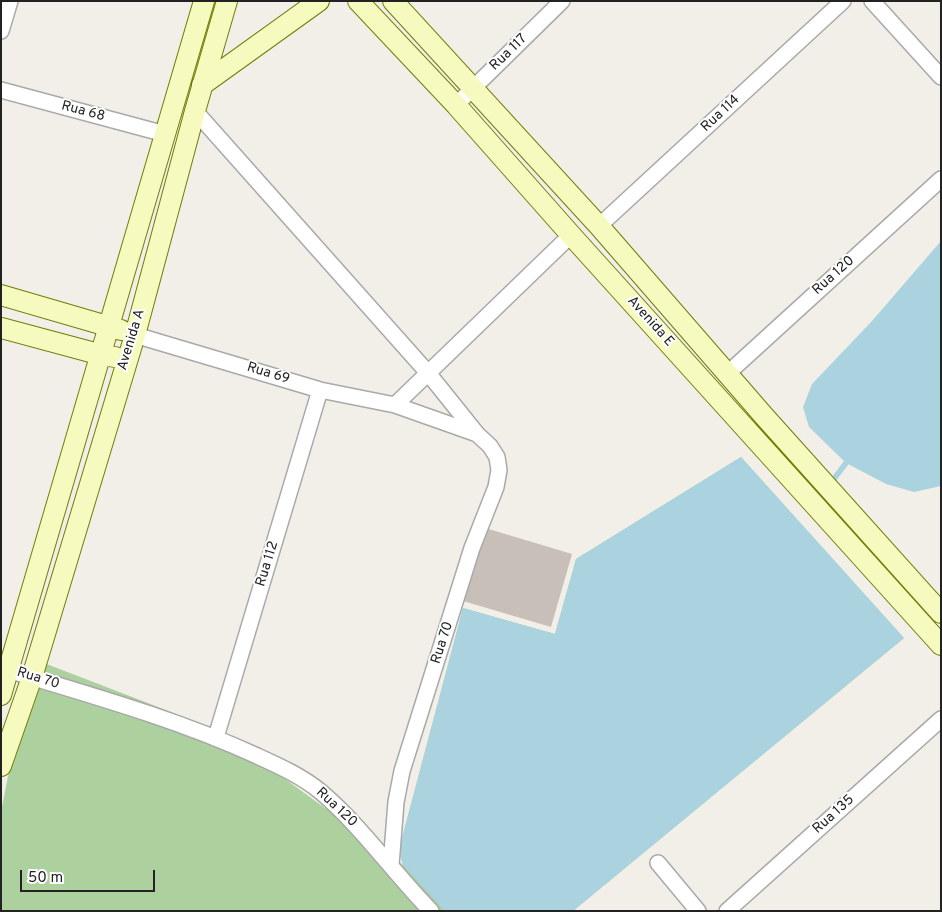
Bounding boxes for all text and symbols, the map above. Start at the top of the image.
street label: Rua 117 [487,31,531,75]
street label: Rua 114 [698,92,744,136]
street label: Rua 68 [59,98,107,126]
street label: Rua 120 [810,253,858,299]
street label: Avenida E [623,293,677,351]
street label: Avenida A [115,307,149,373]
street label: Rua 69 [245,360,291,388]
street label: Rua 112 [253,539,283,589]
street label: Rua 70 [428,620,458,666]
street label: Rua 70 [15,665,61,693]
street label: Rua 120 [312,785,360,831]
street label: Rua 135 [810,792,858,838]
scale bar [22,860,158,892]
text: 50 m [28,869,63,888]

